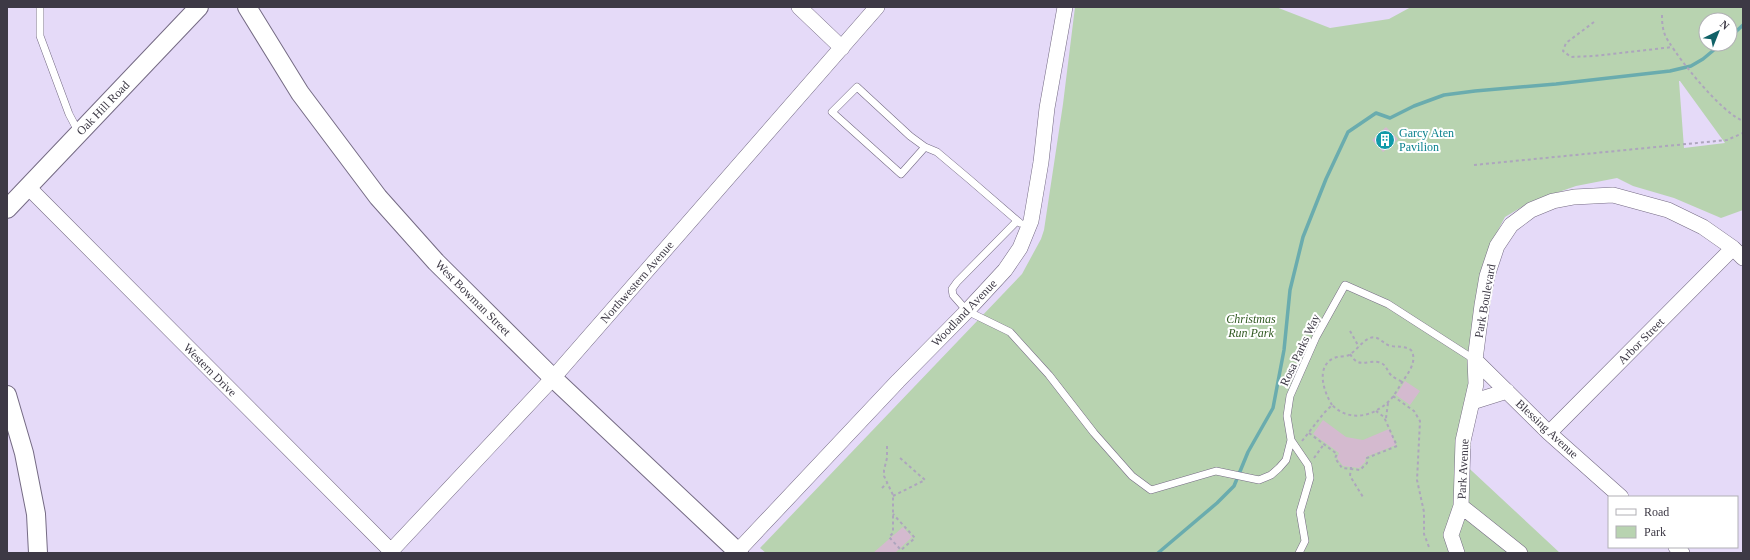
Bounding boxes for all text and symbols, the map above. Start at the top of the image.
north arrow [1698,12,1738,52]
text: N [1718,18,1732,32]
street label: Oak Hill Road [74,78,132,138]
place label: Garcy Aten Pavilion [1399,126,1454,154]
building icon: Garcy Aten Pavilion [1374,129,1396,151]
street label: Northwestern Avenue [598,238,676,326]
street label: West Bowman Street [432,257,514,339]
street label: Park Boulevard [1472,263,1498,339]
street label: Woodland Avenue [928,277,1000,349]
park label: Christmas Run Park [1226,312,1276,340]
street label: Rosa Parks Way [1277,312,1323,388]
street label: Arbor Street [1615,314,1668,367]
street label: Western Drive [181,341,239,399]
street label: Blessing Avenue [1513,397,1581,461]
street label: Park Avenue [1454,438,1472,500]
legend [1608,496,1738,548]
text: Road [1644,505,1669,519]
text: Park [1644,525,1666,539]

